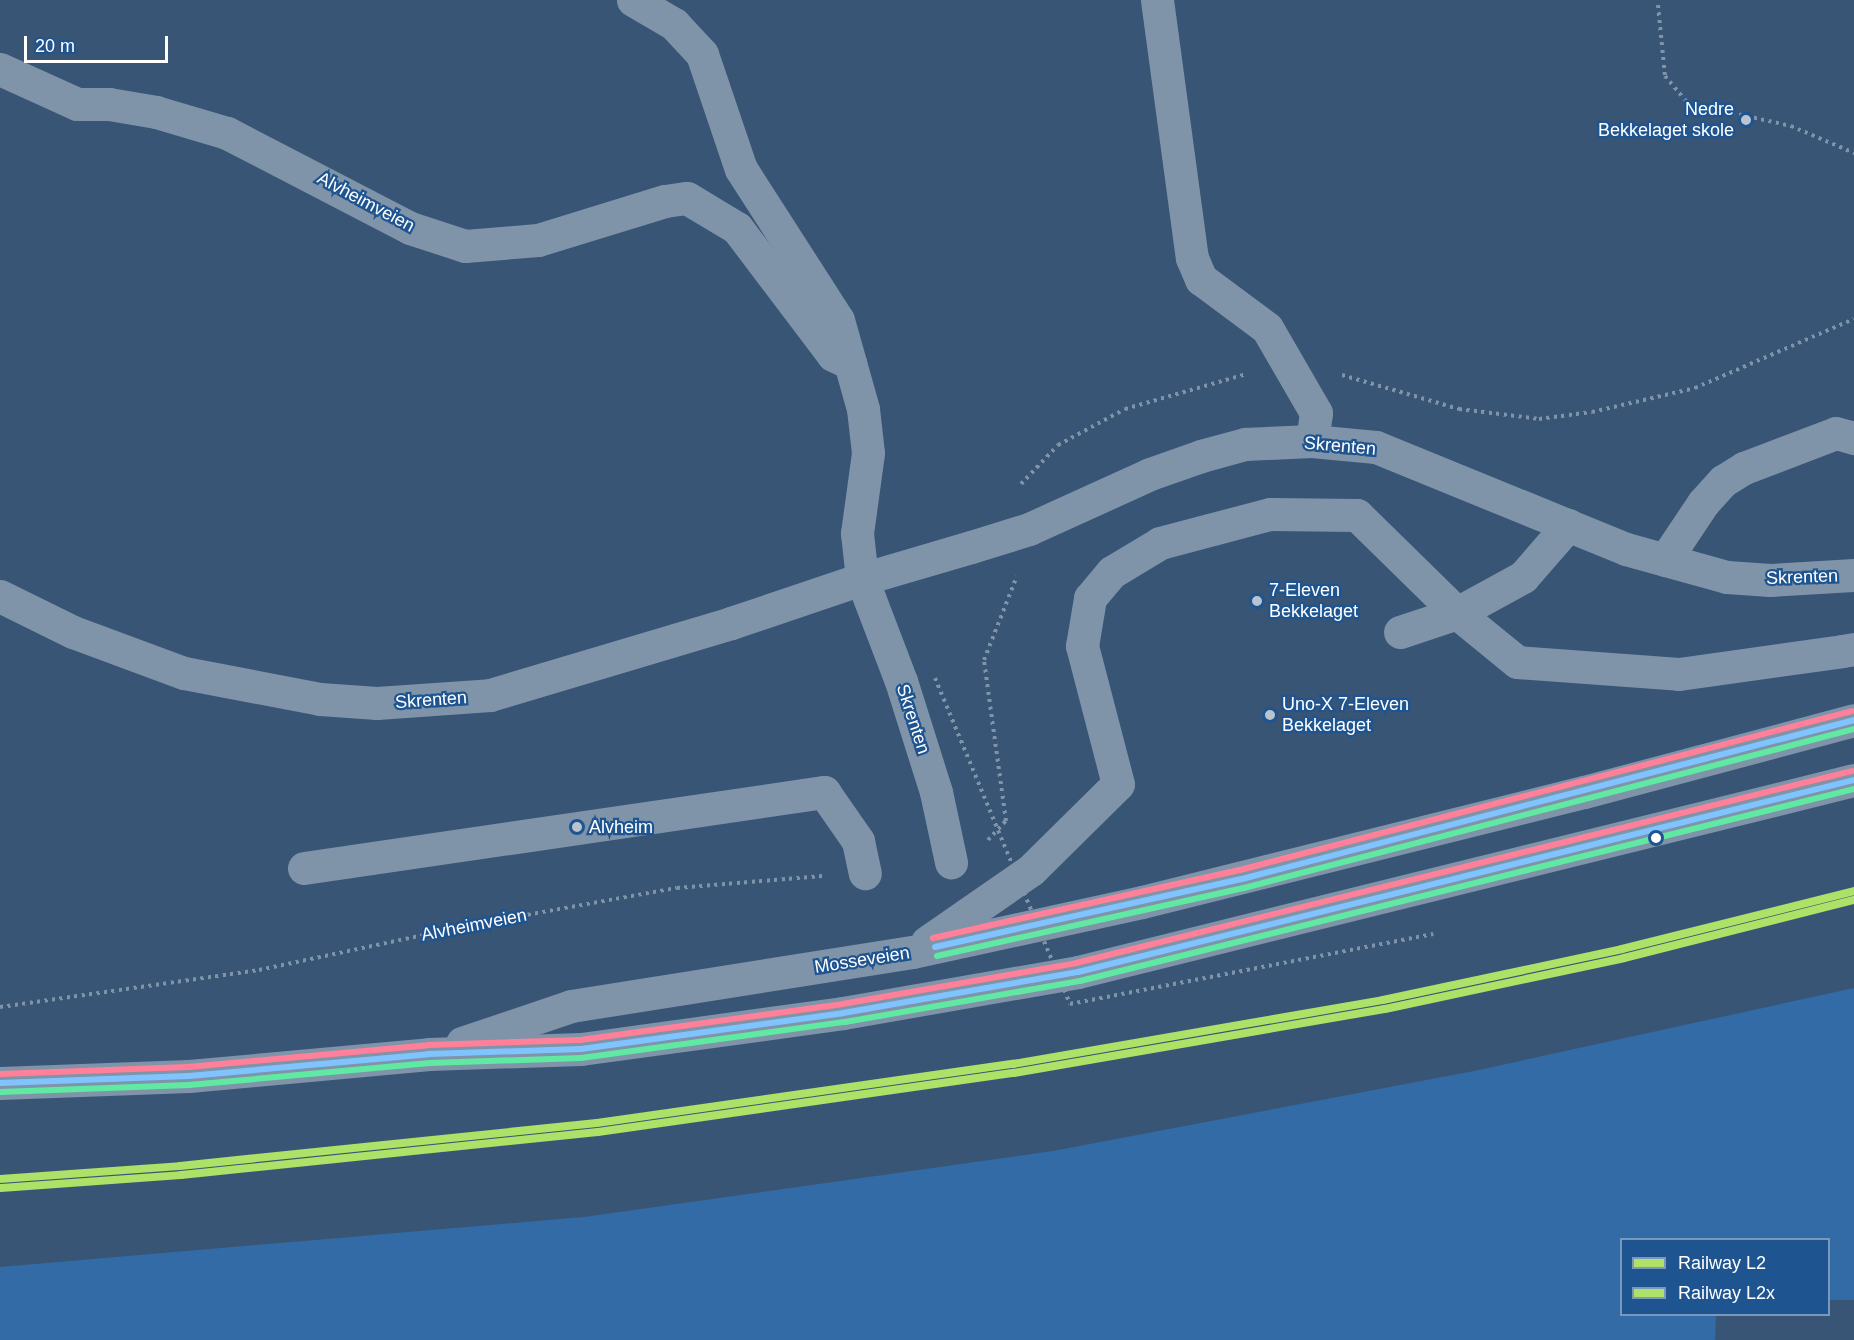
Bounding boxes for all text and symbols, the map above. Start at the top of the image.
scale bar [27,24,171,62]
text: 20 m [35,36,75,56]
place label: Nedre Bekkelaget skole [1598,99,1734,142]
marker: Nedre Bekkelaget skole [1739,113,1753,127]
street label: Alvheimveien [314,167,418,237]
street label: Skrenten [1303,432,1377,460]
street label: Skrenten [1766,565,1838,589]
place label: 7-Eleven Bekkelaget [1269,580,1358,622]
marker: 7-Eleven Bekkelaget [1250,594,1264,608]
street label: Skrenten [892,681,934,757]
street label: Skrenten [394,687,468,713]
place label: Uno-X 7-Eleven Bekkelaget [1282,694,1409,736]
marker: Uno-X 7-Eleven Bekkelaget [1263,708,1277,722]
place label: Alvheim [589,816,653,838]
marker: Alvheim [570,820,584,834]
unlabelled marker [1650,832,1662,844]
street label: Alvheimveien [419,904,529,946]
street label: Mosseveien [813,942,911,978]
legend [1620,1238,1830,1316]
text: Railway L2 [1678,1253,1766,1273]
text: Railway L2x [1678,1283,1775,1303]

